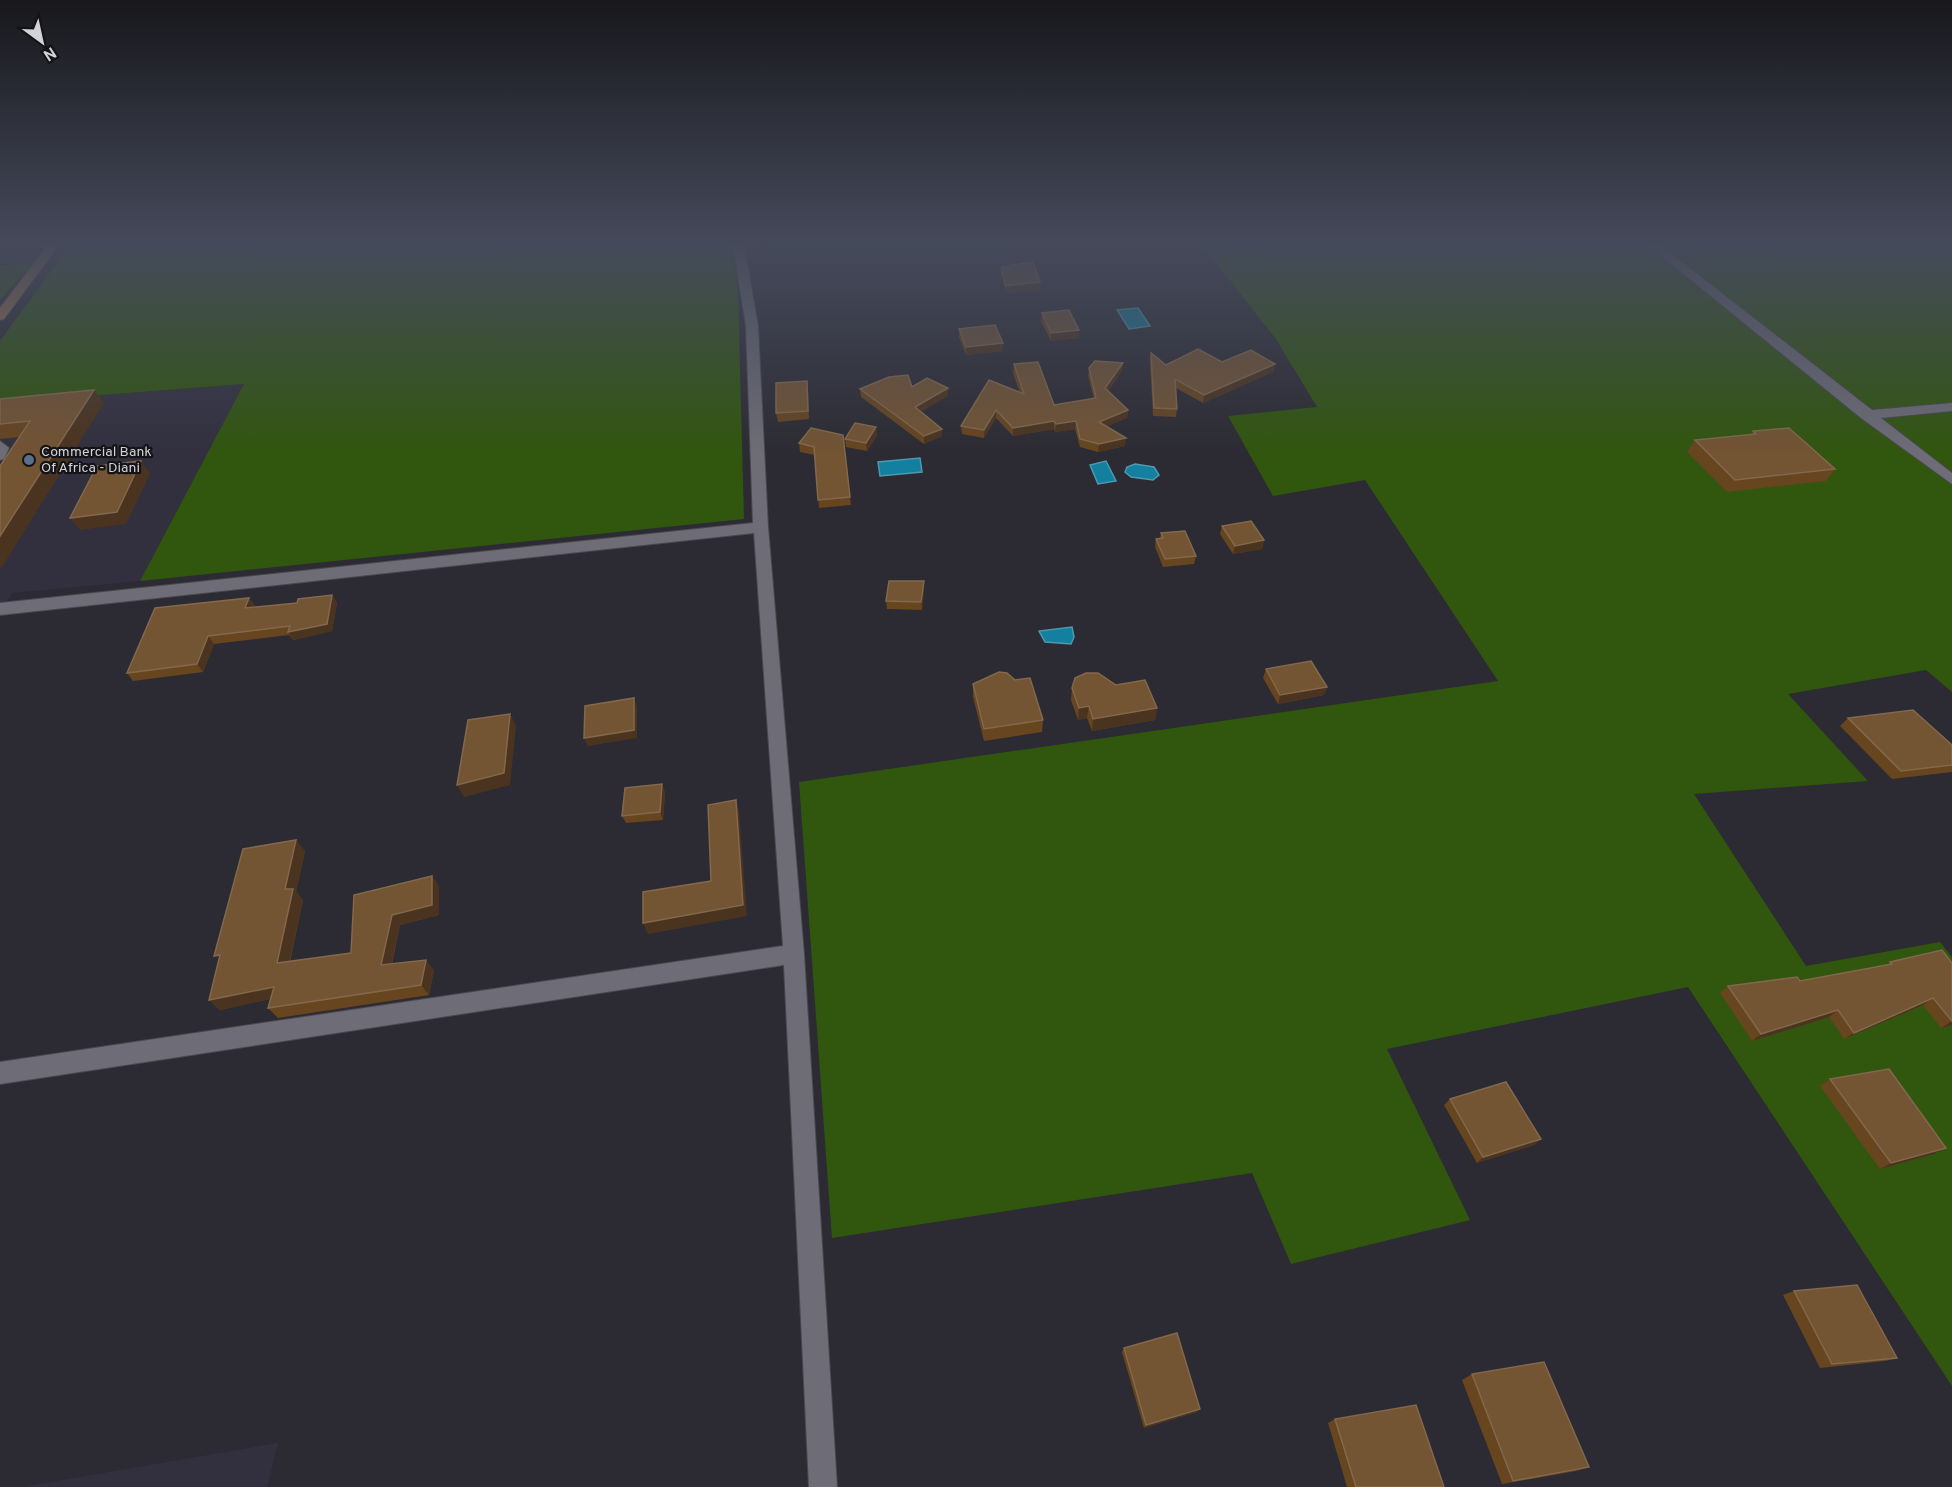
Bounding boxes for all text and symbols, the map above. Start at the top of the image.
north arrow [12,12,72,72]
text: N [39,41,59,64]
place label: Commercial Bank Of Africa - Diani [41,444,152,477]
marker: Commercial Bank Of Africa - Diani [22,453,36,467]

